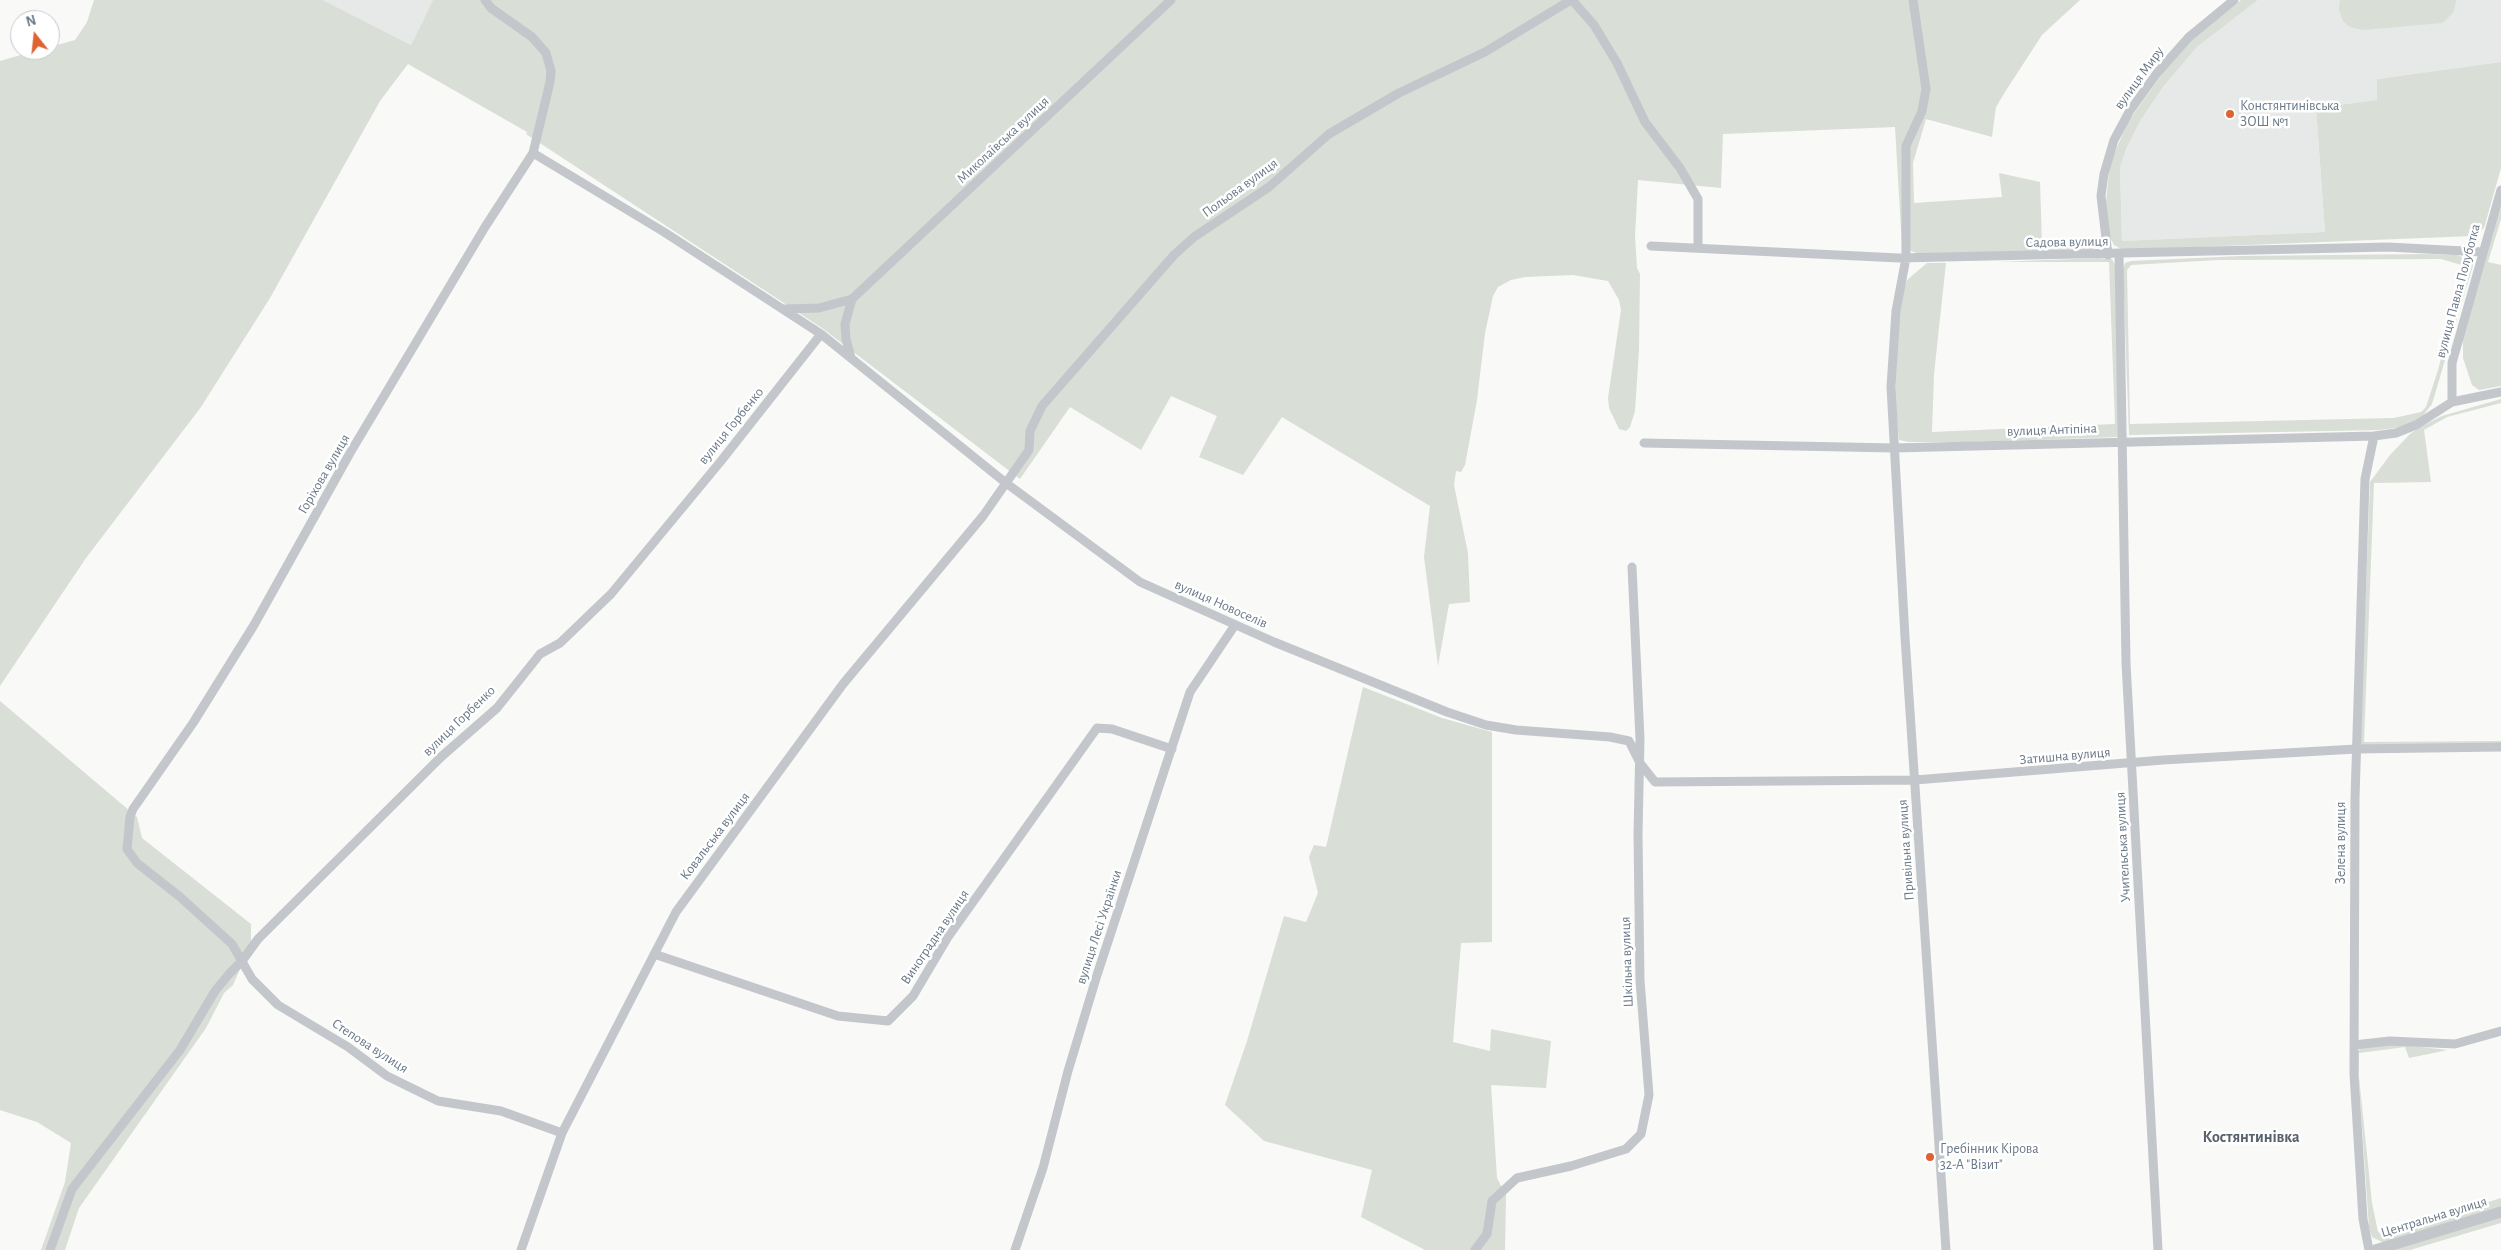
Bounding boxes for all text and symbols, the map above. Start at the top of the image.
north arrow [10,10,60,60]
text: N [25,13,38,30]
street label: вулиця Миру [2111,43,2167,113]
street label: Миколаївська вулиця [953,93,1053,187]
place label: Констянтинівська ЗОШ №1 [2240,98,2339,130]
marker: Констянтинівська ЗОШ №1 [2224,108,2236,120]
street label: Польова вулиця [1199,155,1281,221]
street label: вулиця Павла Полуботка [2432,222,2484,360]
street label: Садова вулиця [2025,233,2109,251]
street label: вулиця Горбенко [695,384,767,468]
street label: вулиця Антіпіна [2007,420,2097,440]
street label: Горіхова вулиця [294,431,354,517]
street label: вулиця Новоселів [1172,576,1270,632]
street label: вулиця Горбенко [419,682,499,760]
street label: Затишна вулиця [2019,744,2111,768]
street label: Ковальська вулиця [676,789,754,883]
street label: Учительська вулиця [2112,791,2134,903]
street label: Привільна вулиця [1894,799,1918,901]
street label: Зелена вулиця [2333,802,2349,884]
street label: вулиця Лесі Українки [1073,868,1125,986]
street label: Виноградна вулиця [897,887,973,987]
street label: Шкільна вулиця [1617,916,1637,1008]
street label: Степова вулиця [329,1015,411,1077]
district label: Костянтинівка [2202,1127,2300,1147]
place label: Гребінник Кірова 32-А "Візит" [1940,1141,2039,1174]
marker: Гребінник Кірова 32-А "Візит" [1924,1151,1936,1163]
street label: Центральна вулиця [2379,1193,2489,1241]

